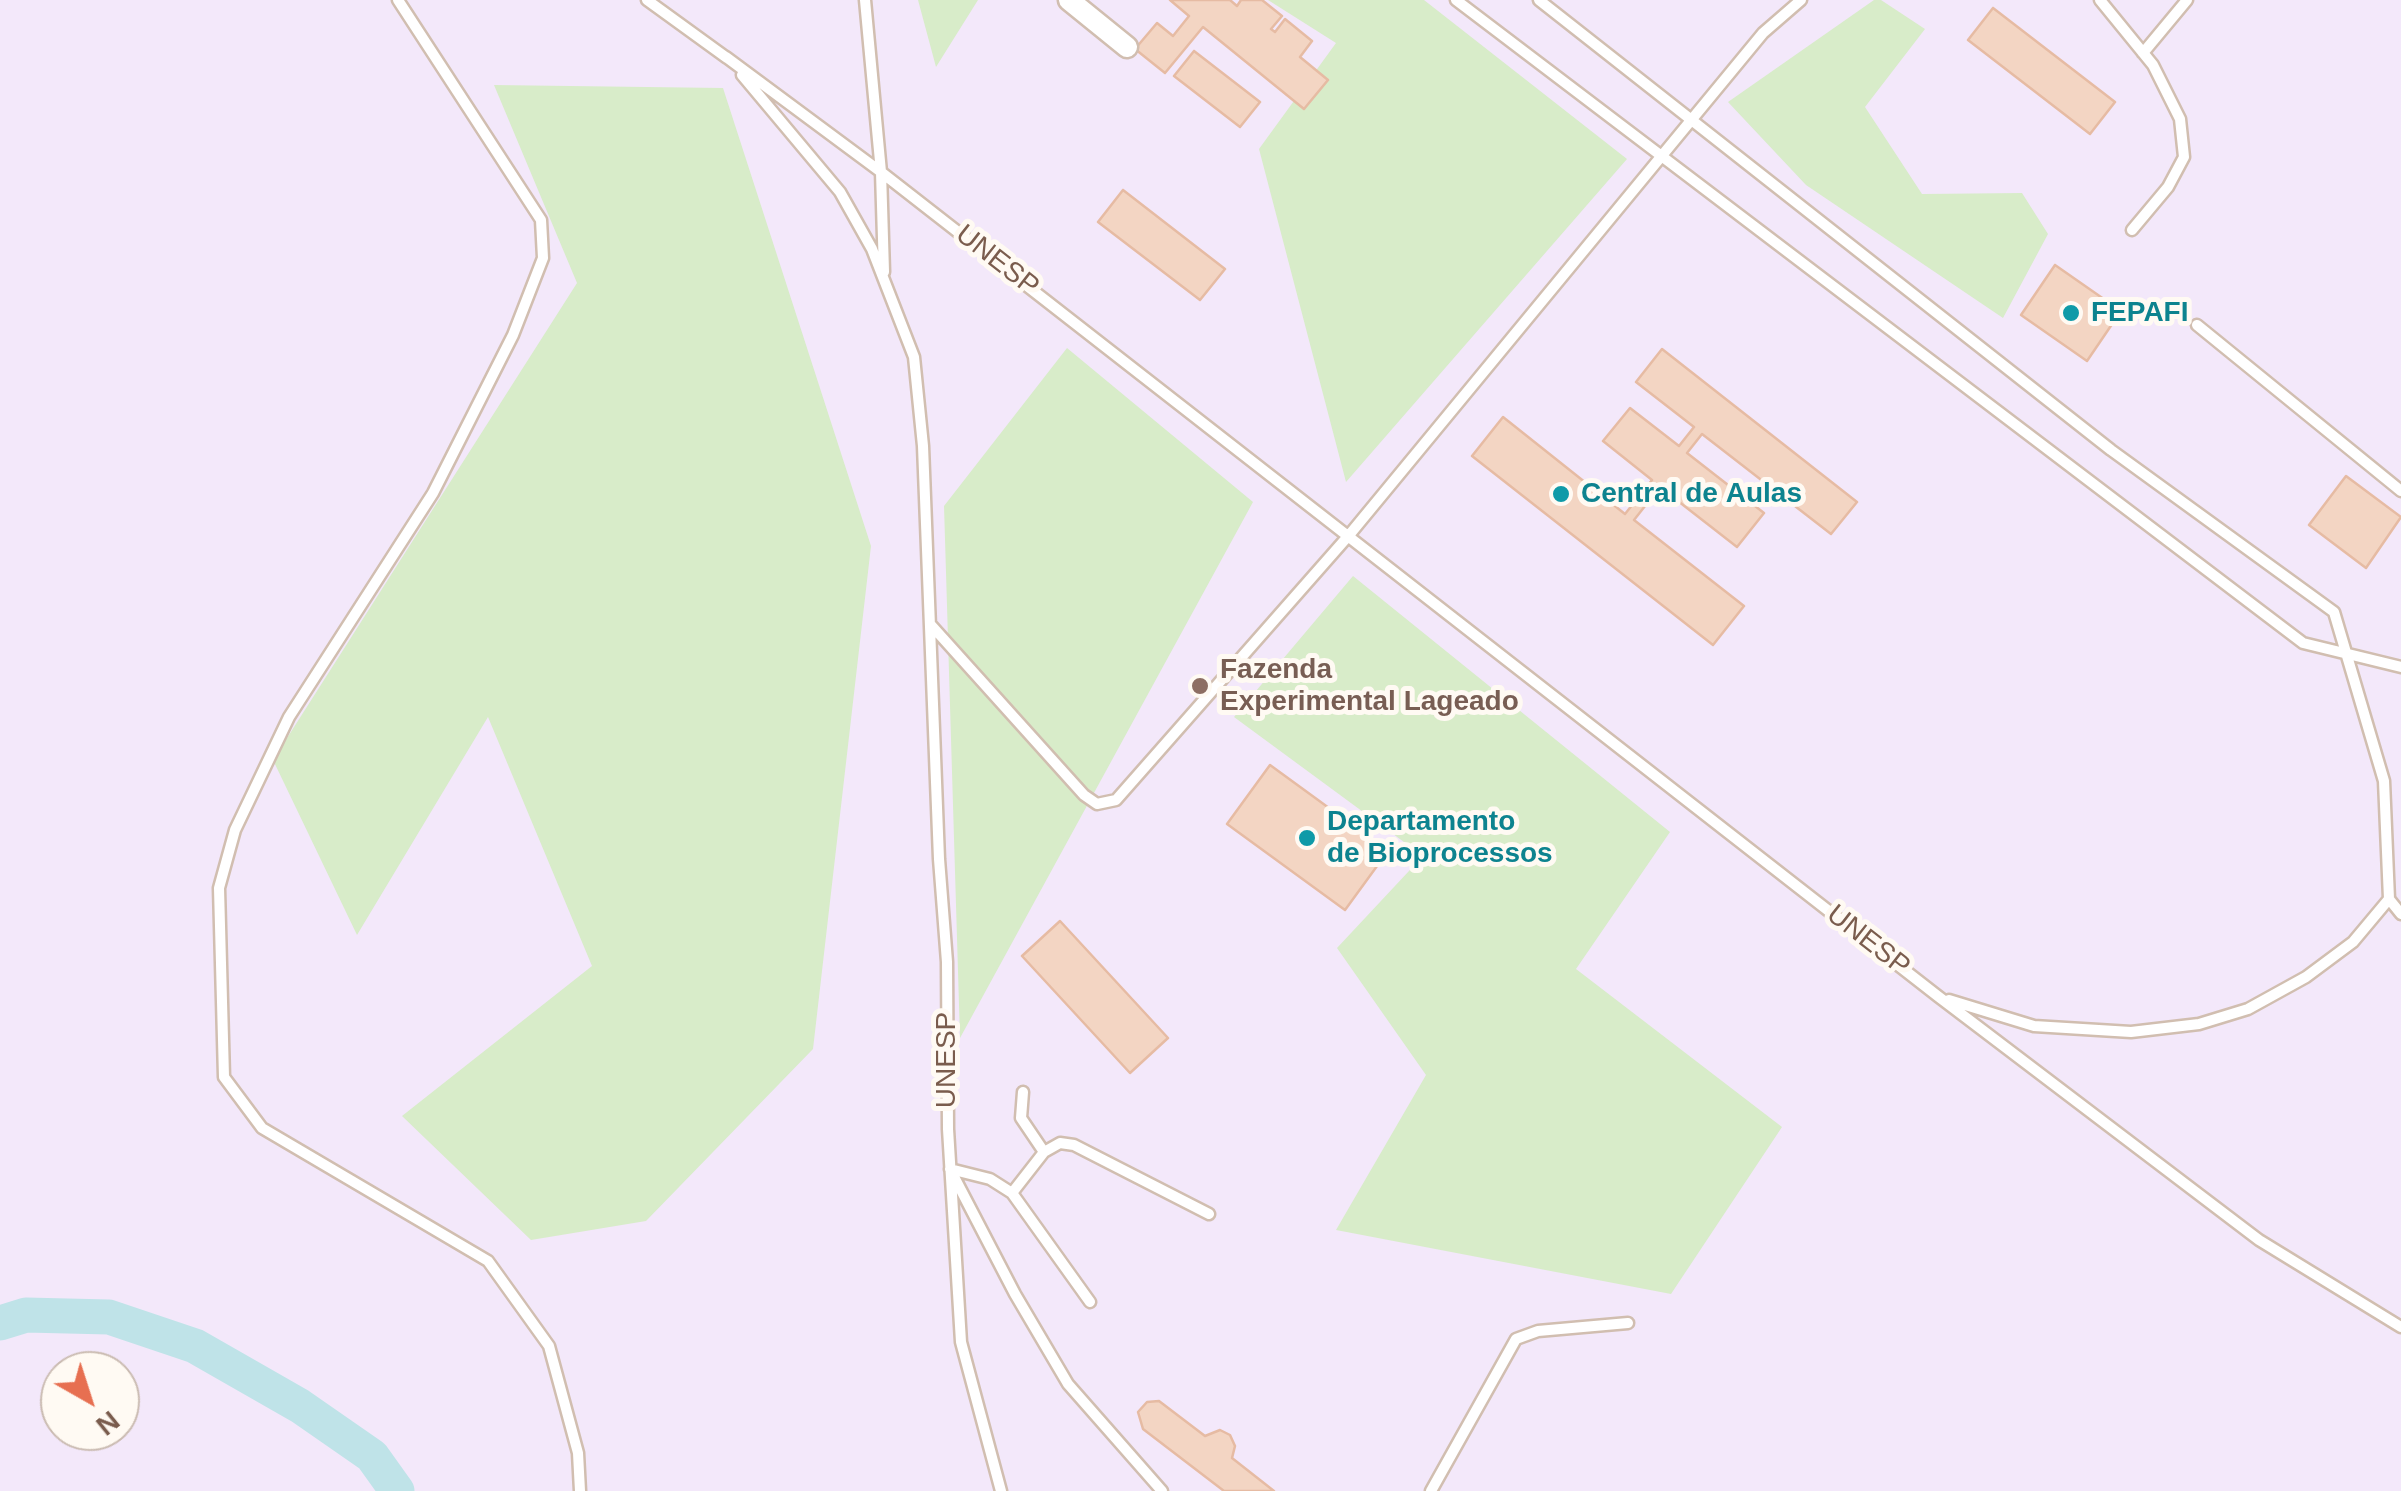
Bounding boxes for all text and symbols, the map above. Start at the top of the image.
street label: UNESP [949,218,1045,304]
place label: FEPAFI [2091,296,2188,330]
marker: FEPAFI [2060,302,2082,324]
place label: Central de Aulas [1581,477,1802,511]
marker: Central de Aulas [1550,483,1572,505]
place label: Fazenda Experimental Lageado [1220,653,1519,719]
marker: Fazenda Experimental Lageado [1189,675,1211,697]
place label: Departamento de Bioprocessos [1327,805,1553,871]
marker: Departamento de Bioprocessos [1296,827,1318,849]
street label: UNESP [1820,898,1916,984]
street label: UNESP [930,1012,964,1108]
north arrow [40,1351,140,1451]
text: N [90,1405,126,1442]

